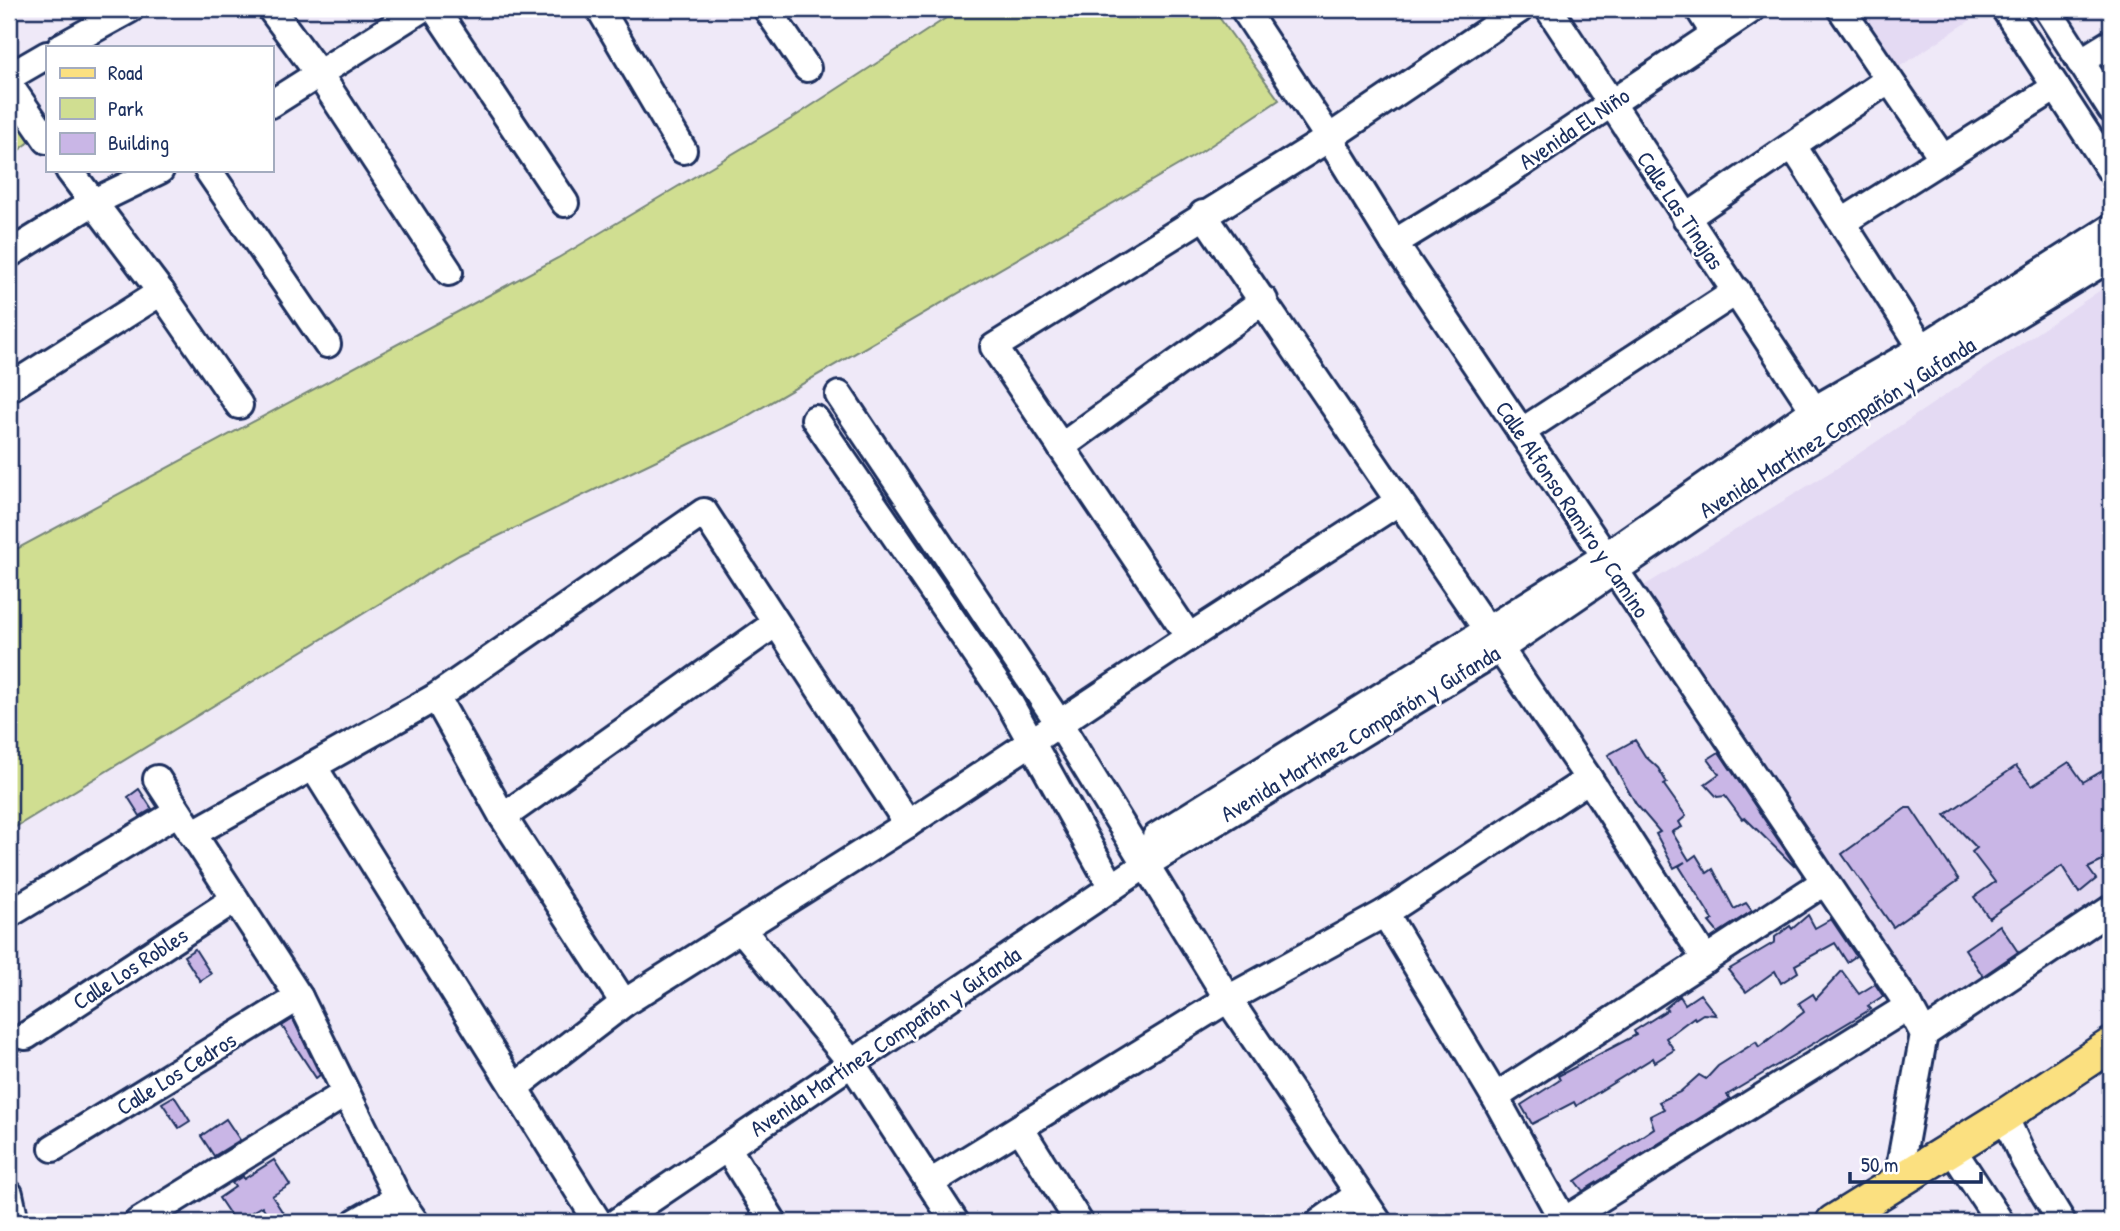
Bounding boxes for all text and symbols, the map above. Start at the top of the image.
legend [46,46,273,172]
text: Road [108,58,142,87]
street label: Avenida El Niño [1513,80,1635,176]
text: Park [108,94,143,123]
text: Building [108,128,169,157]
street label: Calle Las Tinajas [1630,145,1732,275]
street label: Avenida Martínez Compañón y Gufanda [1693,329,1981,525]
street label: Calle Alfonso Ramiro y Camino [1489,394,1657,624]
street label: Avenida Martínez Compañón y Gufanda [1215,637,1505,829]
street label: Calle Los Robles [67,919,194,1017]
street label: Avenida Martínez Compañón y Gufanda [744,939,1026,1143]
street label: Calle Los Cedros [110,1024,242,1122]
scale bar [1850,1140,1982,1184]
text: 50 m [1861,1150,1898,1179]

